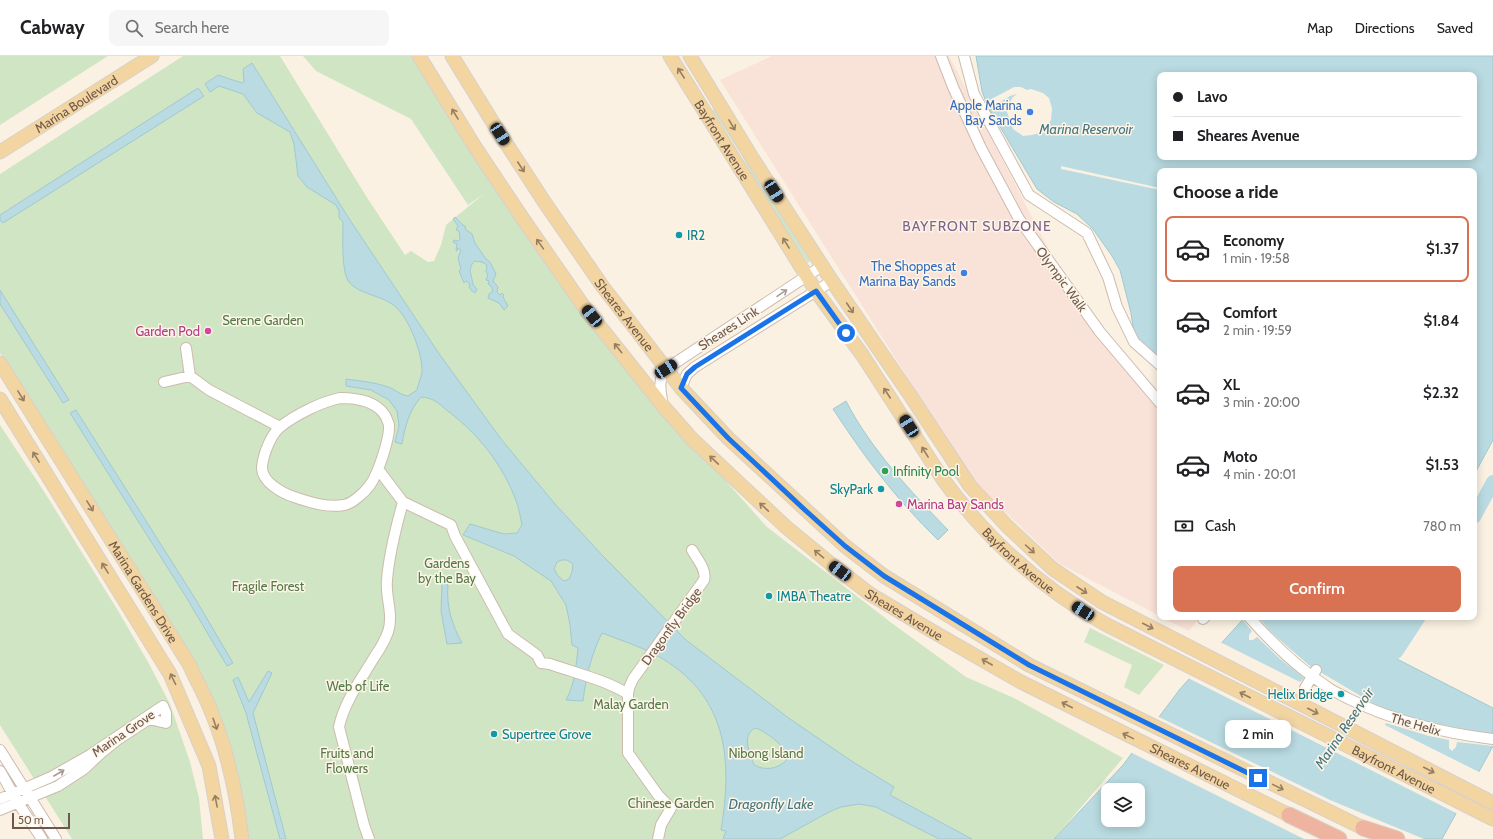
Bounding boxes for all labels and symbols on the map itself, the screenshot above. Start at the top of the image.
one-way arrow [677,68,685,79]
street label: Marina Boulevard [32,72,121,136]
street label: Bayfront Avenue [691,97,753,183]
place label: Apple Marina Bay Sands [950,97,1023,128]
marker: Apple Marina Bay Sands [1025,107,1035,117]
one-way arrow [450,108,458,120]
one-way arrow [729,119,737,131]
water label: Marina Reservoir [1038,120,1134,138]
car [488,121,512,147]
one-way arrow [517,161,525,172]
car [762,178,786,204]
district label: BAYFRONT SUBZONE [902,217,1052,235]
place label: IR2 [687,227,705,243]
marker: IR2 [674,230,684,240]
one-way arrow [782,237,790,249]
one-way arrow [536,239,544,250]
street label: Olympic Walk [1033,243,1091,315]
place label: The Shoppes at Marina Bay Sands [859,258,957,289]
marker: The Shoppes at Marina Bay Sands [959,268,969,278]
street label: Sheares Avenue [591,275,658,355]
one-way arrow [776,289,787,297]
street label: Sheares Link [695,302,761,353]
one-way arrow [846,302,854,313]
car [580,303,604,329]
park label: Serene Garden [222,312,304,328]
place label: Garden Pod [135,323,200,339]
route start [837,324,855,342]
marker: Garden Pod [203,326,213,336]
one-way arrow [614,343,622,354]
car [653,357,679,381]
one-way arrow [883,388,892,399]
one-way arrow [17,390,25,402]
car [897,413,921,439]
one-way arrow [921,447,929,458]
one-way arrow [32,451,40,463]
one-way arrow [709,455,719,465]
place label: Infinity Pool [893,463,959,479]
marker: Infinity Pool [880,466,890,476]
place label: SkyPark [830,481,873,497]
marker: SkyPark [876,484,886,494]
place label: Marina Bay Sands [907,496,1005,512]
marker: Marina Bay Sands [894,499,904,509]
one-way arrow [86,500,94,512]
one-way arrow [759,502,769,511]
street label: Bayfront Avenue [979,524,1058,597]
street label: Marina Gardens Drive [106,538,182,646]
one-way arrow [1025,544,1035,553]
one-way arrow [814,550,824,559]
park label: Gardens by the Bay [418,555,476,586]
car [827,559,853,583]
one-way arrow [100,562,108,574]
park label: Fragile Forest [232,578,305,594]
street label: Dragonfly Bridge [637,584,705,668]
street label: Sheares Avenue [862,585,946,644]
one-way arrow [1077,585,1088,594]
place label: IMBA Theatre [777,588,851,604]
marker: IMBA Theatre [764,591,774,601]
car [1070,599,1096,623]
one-way arrow [1141,623,1153,630]
one-way arrow [981,658,993,666]
one-way arrow [169,673,176,685]
park label: Web of Life [327,678,390,694]
water label: Marina Reservoir [1310,684,1378,773]
place label: Helix Bridge [1268,686,1333,702]
marker: Helix Bridge [1336,689,1346,699]
one-way arrow [1240,691,1252,698]
park label: Malay Garden [593,696,669,712]
one-way arrow [1061,701,1073,708]
street label: Marina Grove [88,706,158,760]
one-way arrow [1307,708,1319,715]
street label: The Helix [1389,709,1444,739]
one-way arrow [212,718,220,730]
callout: 2 min [1225,720,1291,748]
place label: Supertree Grove [502,726,592,742]
marker: Supertree Grove [489,729,499,739]
one-way arrow [1122,732,1134,739]
street label: Sheares Avenue [1147,739,1233,793]
street label: Bayfront Avenue [1349,741,1439,797]
park label: Fruits and Flowers [320,745,374,776]
park label: Nibong Island [728,745,804,761]
one-way arrow [1423,767,1435,774]
one-way arrow [53,768,65,776]
route end [1249,769,1267,787]
one-way arrow [1271,784,1283,791]
one-way arrow [211,794,219,807]
park label: Chinese Garden [628,795,714,811]
water label: Dragonfly Lake [729,795,814,813]
scale bar [12,811,70,830]

